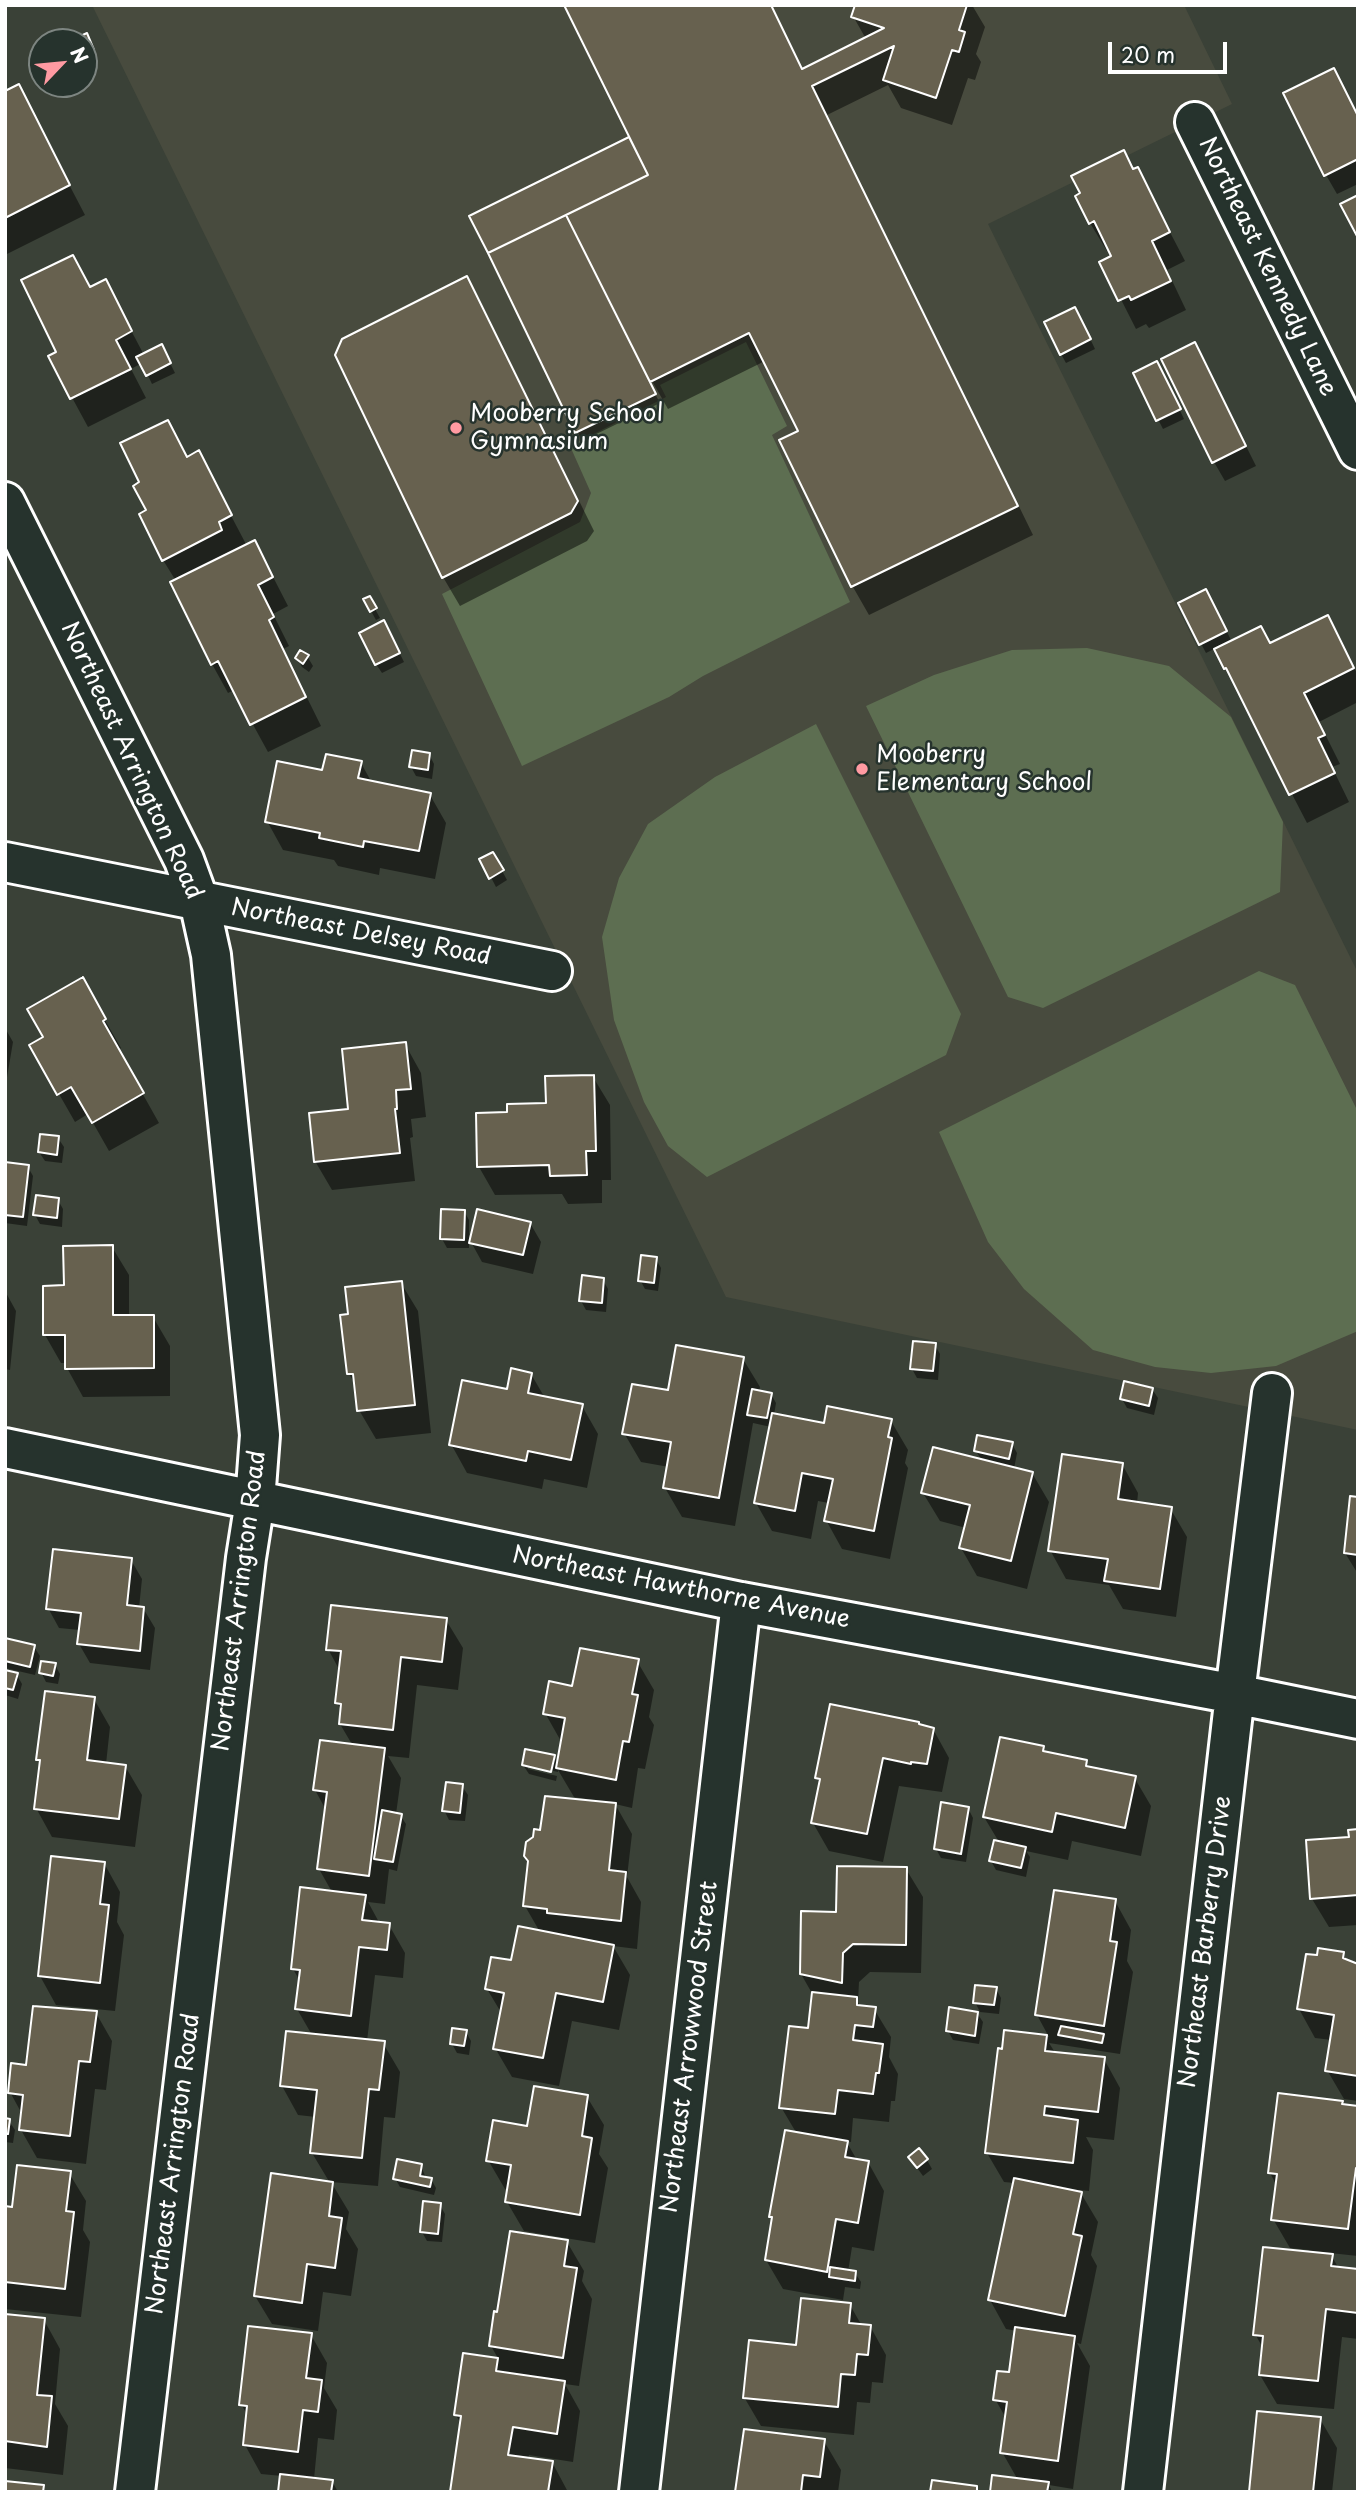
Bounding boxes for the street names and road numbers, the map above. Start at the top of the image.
street label: Northeast Kennedy Lane [1192,133,1342,401]
street label: Northeast Arrington Road [54,618,208,904]
street label: Northeast Delsey Road [229,894,493,972]
street label: Northeast Arrington Road [207,1449,273,1753]
street label: Northeast Hawthorne Avenue [510,1541,852,1635]
street label: Northeast Barberry Drive [1174,1794,1238,2090]
street label: Northeast Arrowwood Street [655,1879,725,2215]
street label: Northeast Arrington Road [141,2012,207,2316]

